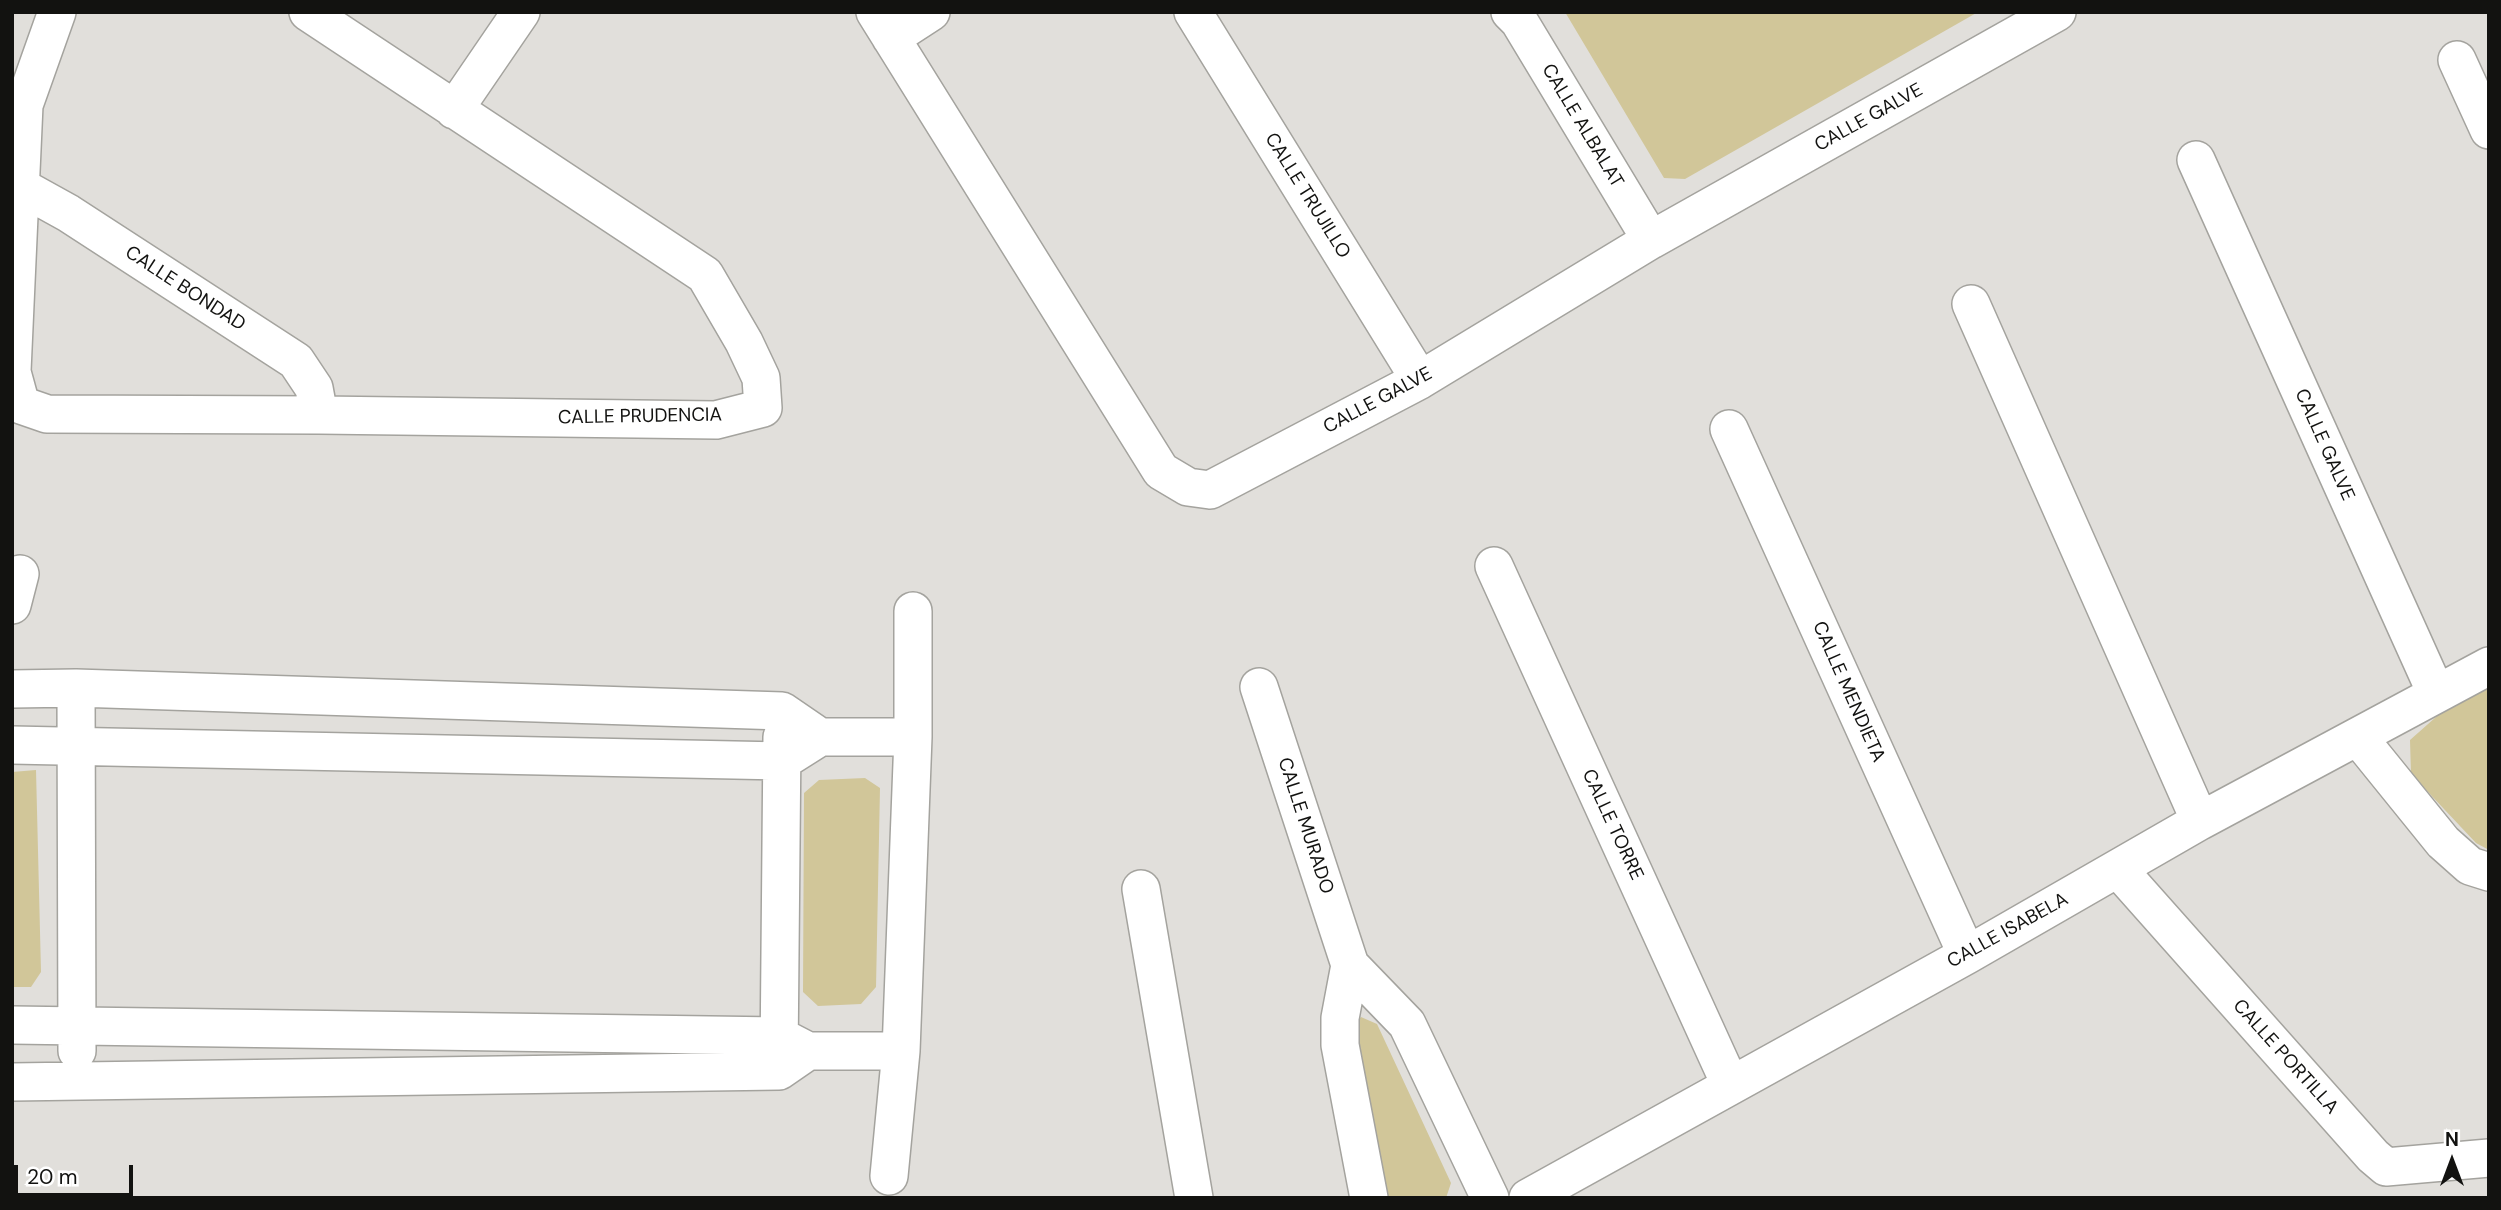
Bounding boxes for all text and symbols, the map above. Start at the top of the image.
street label: CALLE ALBALAT [1536,60,1628,192]
street label: CALLE GALVE [1811,79,1927,157]
street label: CALLE TRUJILLO [1259,129,1355,263]
street label: CALLE BONDAD [121,242,249,336]
street label: CALLE GALVE [1320,363,1436,439]
street label: CALLE GALVE [2289,386,2359,504]
street label: CALLE PRUDENCIA [558,404,722,430]
street label: CALLE MENDIETA [1807,618,1889,766]
street label: CALLE MURADO [1272,755,1338,897]
street label: CALLE TORRE [1576,766,1648,884]
street label: CALLE ISABELA [1944,888,2072,974]
street label: CALLE PORTILLA [2228,995,2342,1119]
north arrow [2417,1126,2487,1196]
text: N [2445,1127,2459,1152]
scale bar [18,1150,136,1194]
text: 20 m [27,1163,78,1191]

